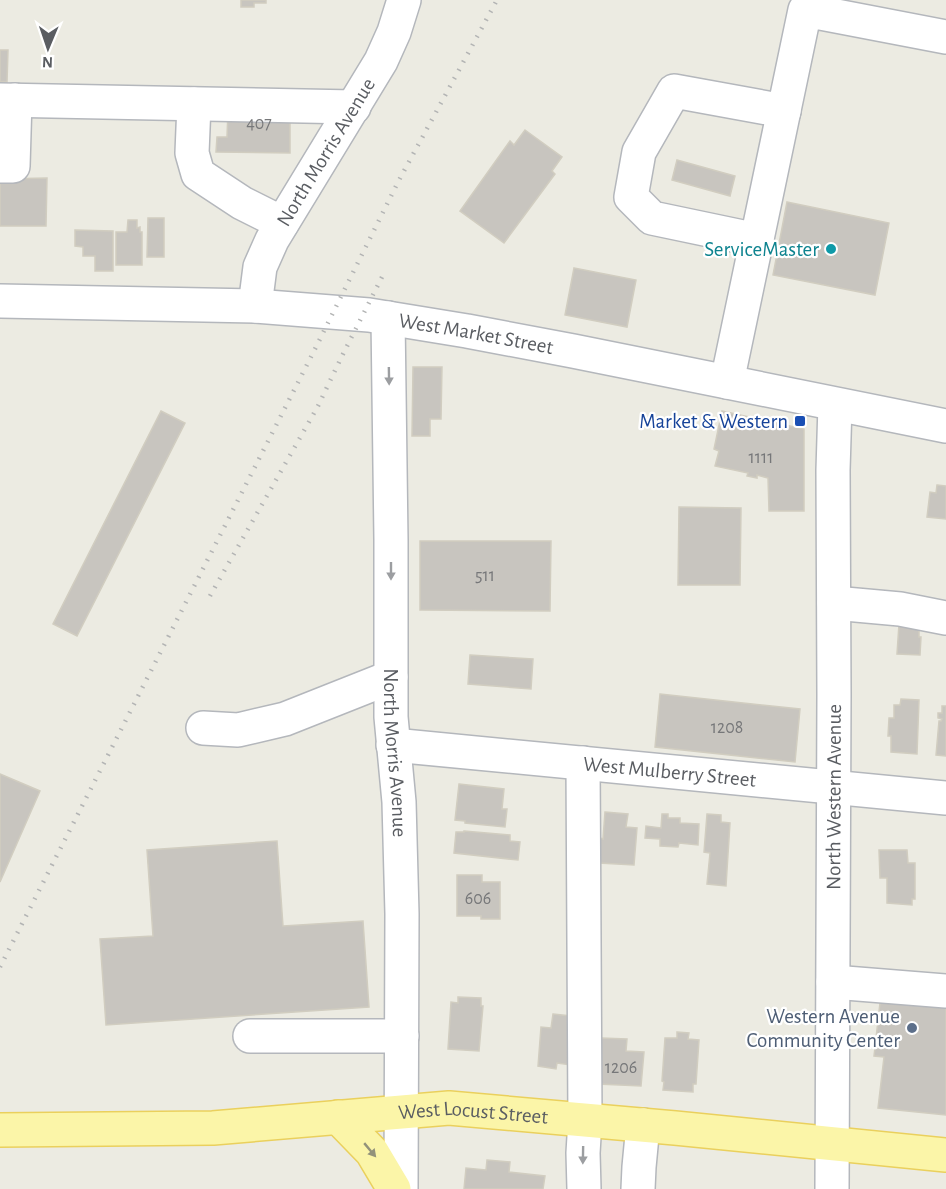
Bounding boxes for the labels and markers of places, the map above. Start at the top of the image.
place label: ServiceMaster [704,239,819,260]
marker: ServiceMaster [824,242,838,256]
place label: Market & Western [639,411,788,432]
marker: Market & Western [793,414,807,428]
place label: Western Avenue Community Center [747,1006,900,1051]
marker: Western Avenue Community Center [905,1021,919,1035]

